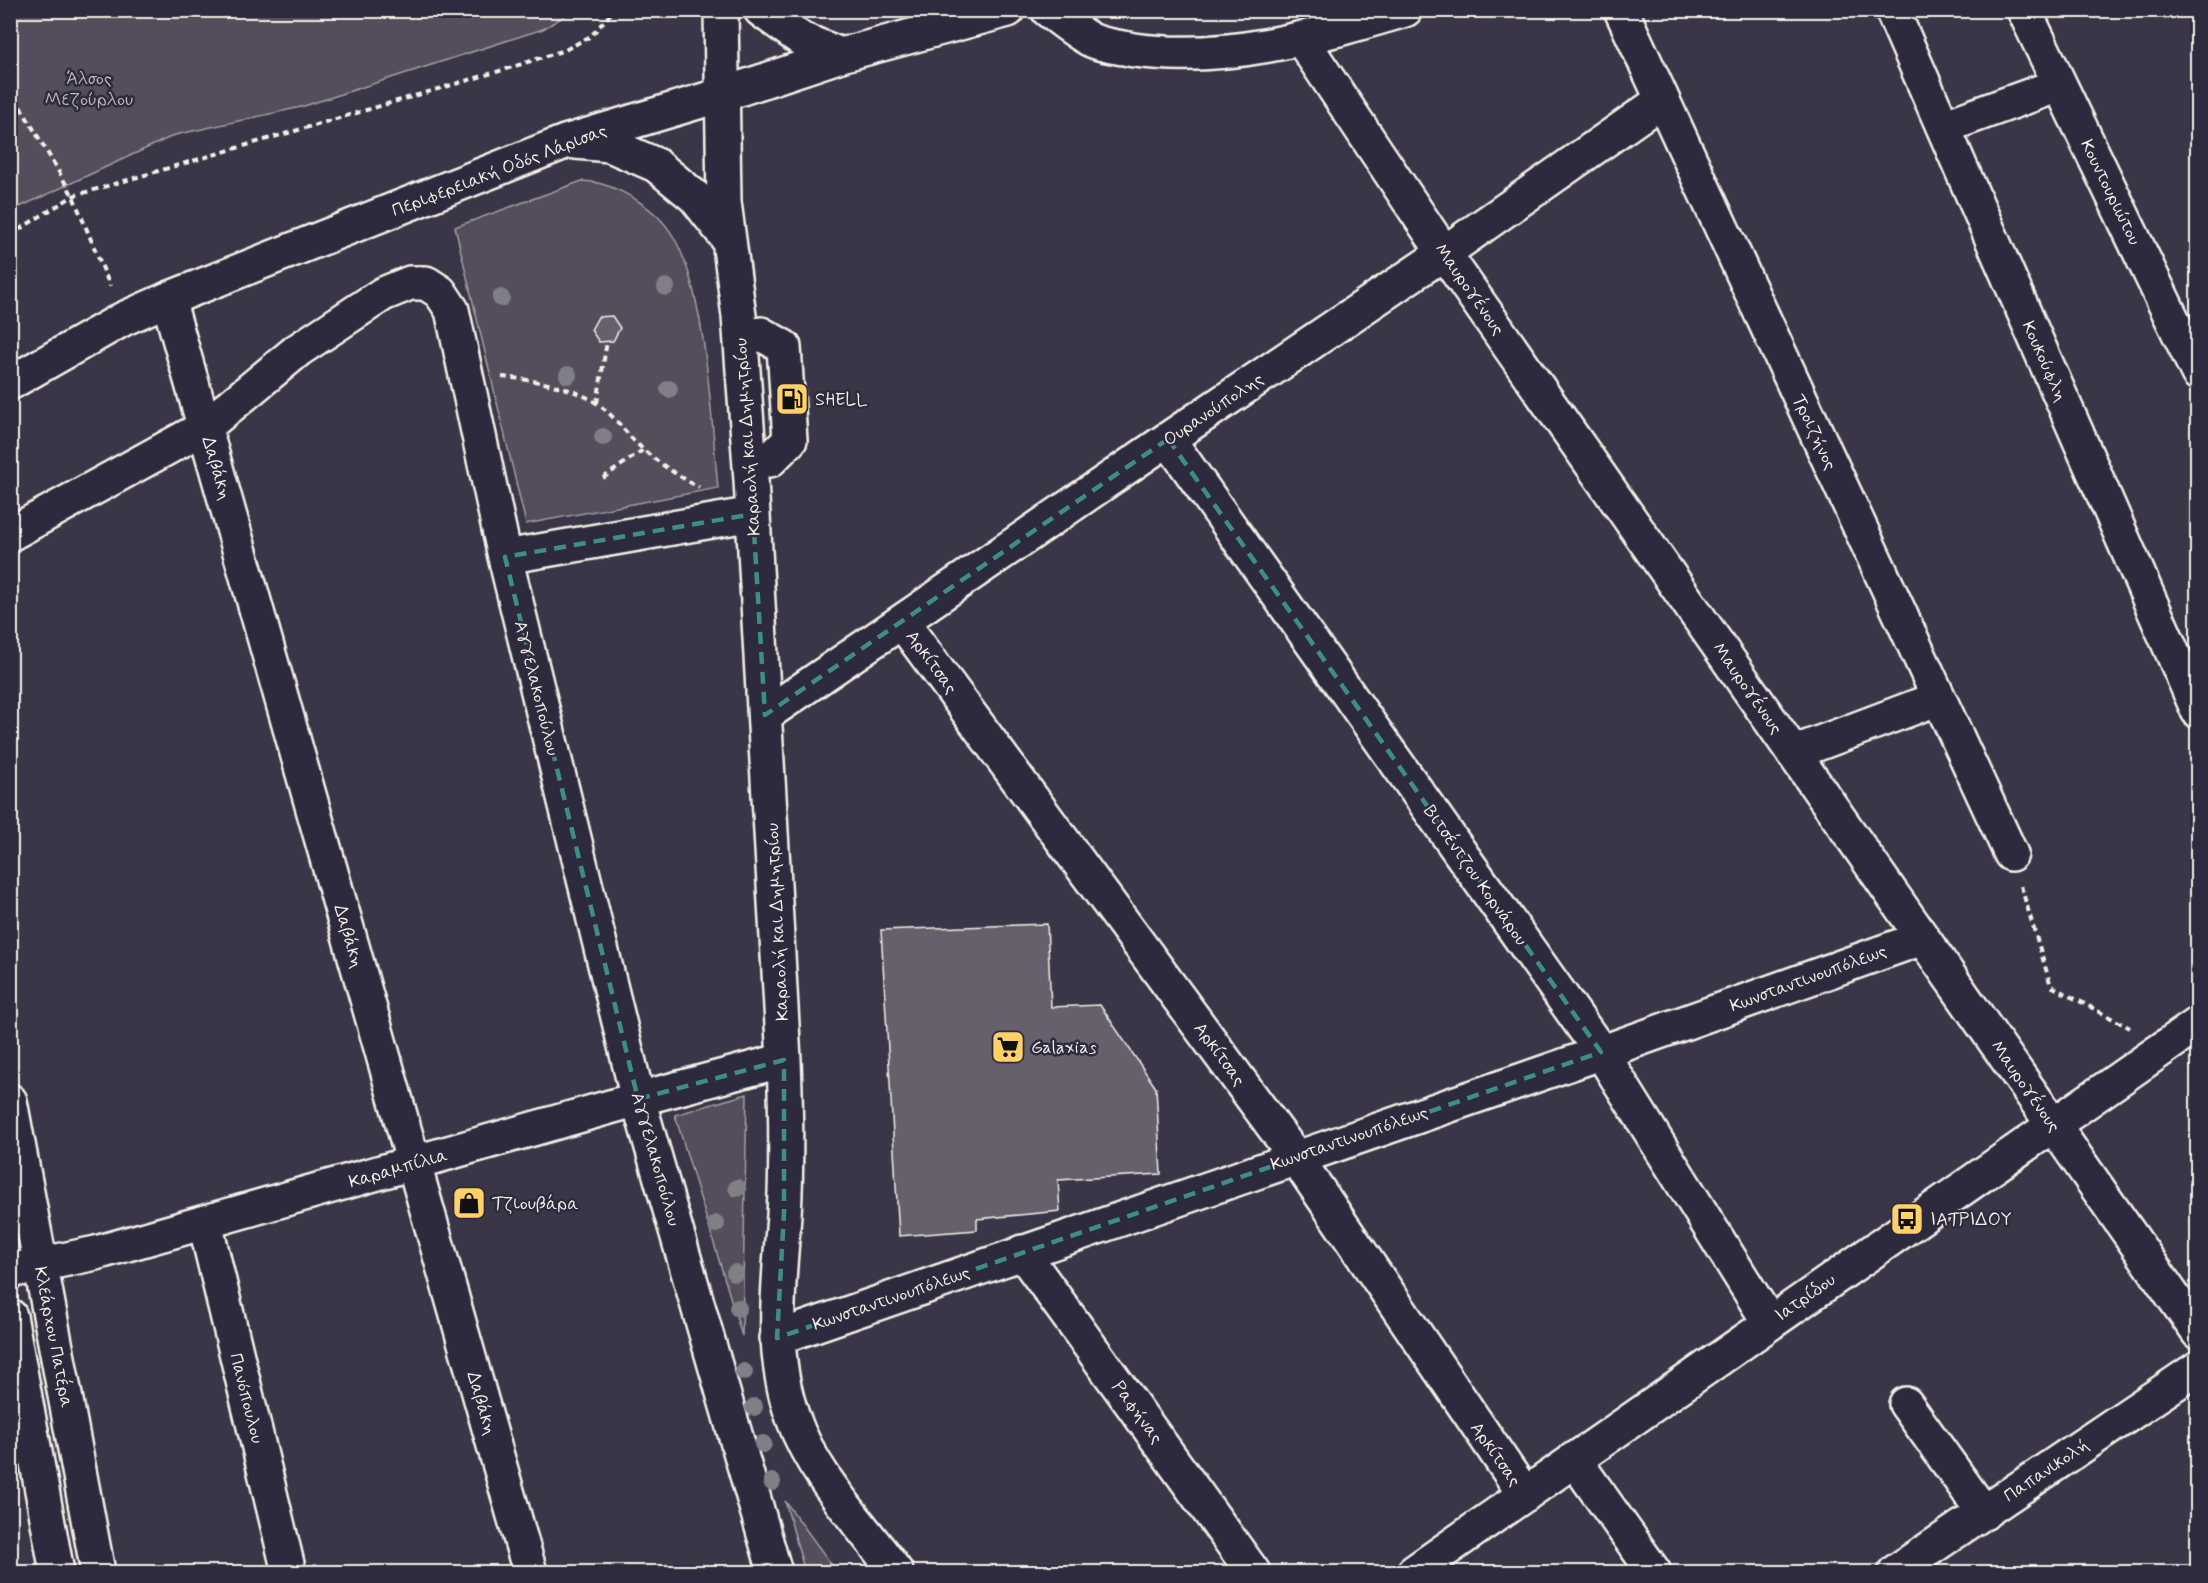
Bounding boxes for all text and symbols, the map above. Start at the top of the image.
park label: Άλσος Μεζούρλου [45,67,133,112]
street label: Περιφερειακή Οδός Λάρισας [388,119,610,223]
street label: Κουντουριώτου [2074,136,2146,249]
street label: Μαυρογένους [1429,238,1511,340]
street label: Κουκούφλη [2016,317,2073,406]
street label: Καραολή και Δημητρίου [729,337,767,537]
street label: Ουρανούπολης [1159,367,1269,452]
fuel station icon: SHELL [774,381,810,417]
place label: SHELL [815,388,867,412]
street label: Τρoιζήνος [1786,391,1842,474]
street label: Δαβάκη [195,433,237,503]
street label: Αγγελακοπούλου [508,618,564,758]
street label: Αρκίτσας [900,626,963,699]
street label: Μαυρογένους [1707,637,1789,739]
street label: Βιτσέντζου Κορνάρου [1418,800,1534,951]
street label: Καραολή και Δημητρίου [761,822,795,1022]
street label: Δαβάκη [327,901,369,971]
street label: Κωνσταντινουπόλεως [1727,939,1890,1018]
street label: Αρκίτσας [1188,1018,1251,1091]
supermarket icon: Galaxias [990,1029,1026,1065]
street label: Μαυρογένους [1985,1035,2067,1137]
place label: Galaxias [1031,1036,1097,1060]
street label: Αγγελακοπούλου [624,1089,686,1229]
street label: Κωνσταντινουπόλεως [1267,1101,1431,1177]
street label: Καραμπίλια [346,1143,450,1195]
shop icon: Τζιουβάρα [451,1185,487,1221]
place label: Τζιουβάρα [492,1192,579,1216]
bus stop icon: ΙΑΤΡΙΔΟΥ [1889,1201,1925,1237]
place label: ΙΑΤΡΙΔΟΥ [1930,1208,2012,1232]
street label: Κωνσταντινουπόλεως [809,1261,973,1337]
street label: Κλεάρχου Πατέρα [28,1264,79,1410]
street label: Ιατρίδου [1770,1268,1841,1327]
street label: Πανόπουλου [223,1351,269,1446]
street label: Δαβάκη [460,1368,502,1438]
street label: Ραφήνας [1106,1376,1168,1449]
street label: Αρκίτσας [1464,1418,1526,1492]
street label: Παπανικολή [1999,1433,2094,1508]

